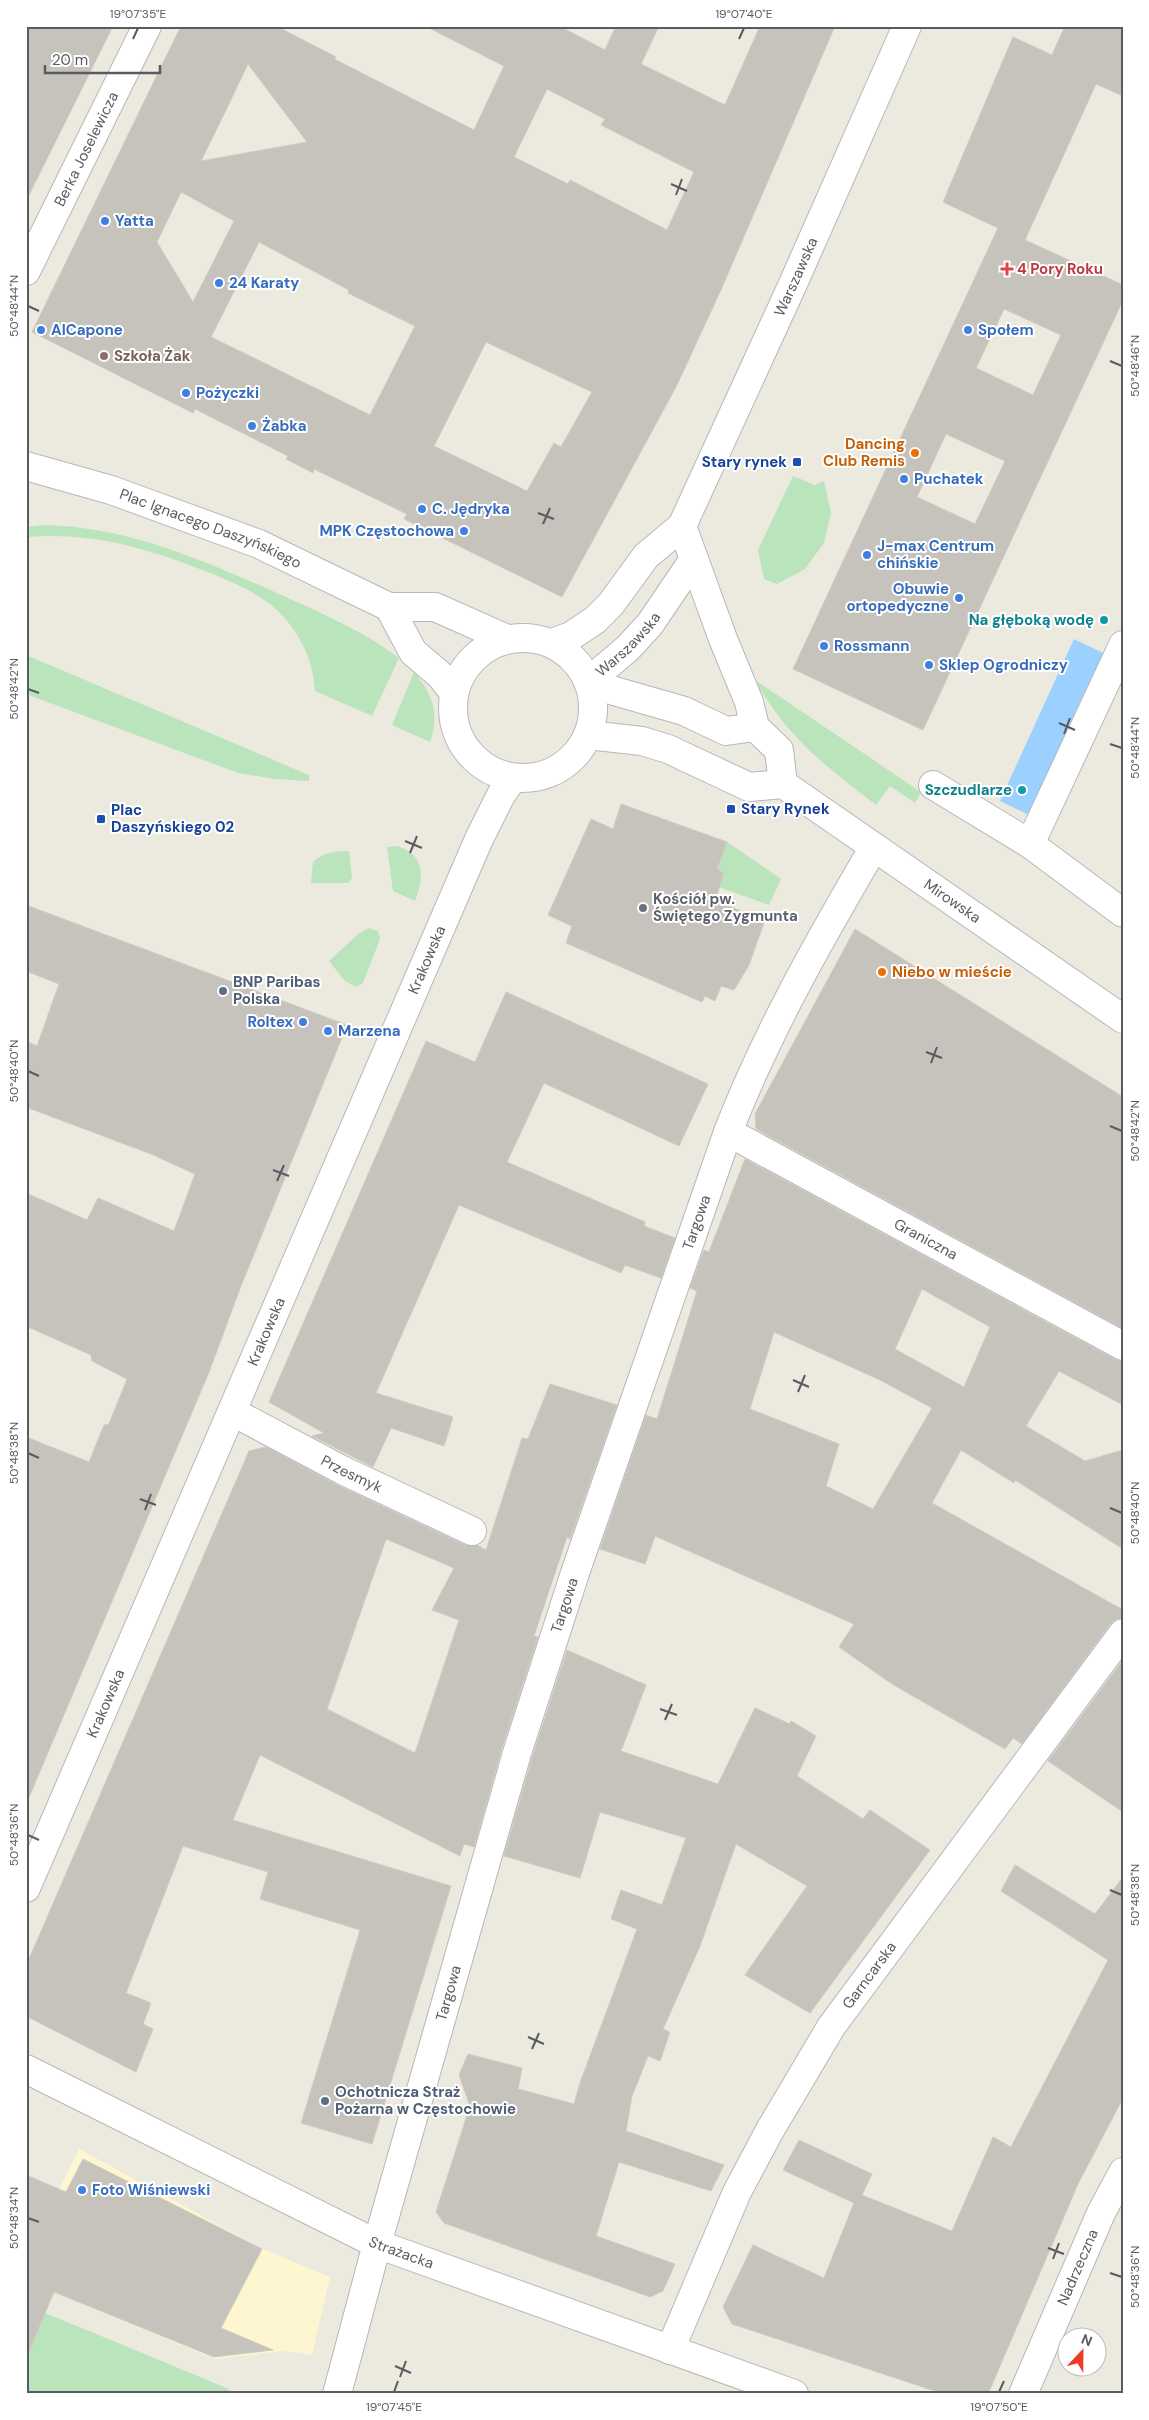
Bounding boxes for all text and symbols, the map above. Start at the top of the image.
text: 19°07'35"E [110,6,167,22]
text: 19°07'40"E [715,6,773,22]
scale bar [45,42,160,74]
text: 20 m [52,50,88,70]
street label: Berka Joselewicza [49,88,123,210]
place label: Yatta [115,211,154,231]
marker: Yatta [99,215,111,227]
street label: Warszawska [769,234,822,320]
place label: 4 Pory Roku [1017,259,1103,279]
marker: 4 Pory Roku [1001,263,1013,275]
place label: 24 Karaty [229,273,299,293]
text: 50°48'44"N [6,275,22,337]
marker: 24 Karaty [213,277,225,289]
place label: AlCapone [51,320,123,340]
place label: Społem [978,320,1034,340]
marker: AlCapone [35,324,47,336]
marker: Społem [962,324,974,336]
text: 50°48'46"N [1127,335,1143,397]
place label: Szkoła Żak [114,346,191,366]
marker: Szkoła Żak [98,350,110,362]
place label: Pożyczki [196,383,259,403]
marker: Pożyczki [180,387,192,399]
place label: Żabka [262,416,306,436]
marker: Żabka [246,420,258,432]
place label: Dancing Club Remis [823,434,905,471]
marker: Dancing Club Remis [909,447,921,459]
place label: Stary rynek [702,452,787,472]
marker: Stary rynek [791,456,803,468]
place label: Puchatek [914,469,984,489]
marker: Puchatek [898,473,910,485]
street label: Plac Ignacego Daszyńskiego [117,484,305,573]
place label: C. Jędryka [432,499,510,519]
marker: C. Jędryka [416,503,428,515]
place label: MPK Częstochowa [320,521,454,541]
marker: MPK Częstochowa [458,525,470,537]
place label: J-max Centrum chińskie [877,536,994,573]
marker: J-max Centrum chińskie [861,549,873,561]
place label: Obuwie ortopedyczne [846,579,949,616]
marker: Obuwie ortopedyczne [953,592,965,604]
street label: Warszawska [591,608,665,681]
place label: Na głęboką wodę [969,610,1094,630]
marker: Na głęboką wodę [1098,614,1110,626]
place label: Rossmann [834,636,910,656]
marker: Rossmann [818,640,830,652]
place label: Sklep Ogrodniczy [939,655,1068,675]
text: 50°48'42"N [6,658,22,720]
marker: Sklep Ogrodniczy [923,659,935,671]
text: 50°48'44"N [1127,717,1143,779]
place label: Szczudlarze [925,780,1012,800]
marker: Szczudlarze [1016,784,1028,796]
place label: Stary Rynek [741,799,830,819]
place label: Plac Daszyńskiego 02 [111,800,234,837]
marker: Stary Rynek [725,803,737,815]
marker: Plac Daszyńskiego 02 [95,813,107,825]
street label: Mirowska [920,874,985,928]
place label: Kościół pw. Świętego Zygmunta [653,889,798,926]
marker: Kościół pw. Świętego Zygmunta [637,902,649,914]
street label: Krakowska [403,922,450,997]
place label: Niebo w mieście [892,962,1012,982]
marker: Niebo w mieście [876,966,888,978]
place label: BNP Paribas Polska [233,972,321,1009]
marker: BNP Paribas Polska [217,985,229,997]
place label: Roltex [247,1012,293,1032]
marker: Roltex [297,1016,309,1028]
place label: Marzena [338,1021,401,1041]
marker: Marzena [322,1025,334,1037]
text: 50°48'40"N [6,1040,22,1102]
text: 50°48'42"N [1127,1100,1143,1162]
street label: Targowa [678,1192,715,1253]
street label: Graniczna [890,1214,961,1265]
street label: Krakowska [243,1294,290,1369]
text: 50°48'38"N [6,1422,22,1484]
street label: Przesmyk [317,1451,386,1498]
text: 50°48'40"N [1127,1482,1143,1544]
street label: Targowa [546,1575,583,1635]
street label: Krakowska [82,1666,129,1741]
text: 50°48'36"N [6,1804,22,1866]
text: 50°48'38"N [1127,1864,1143,1926]
street label: Garncarska [838,1937,901,2013]
street label: Targowa [431,1963,466,2023]
place label: Ochotnicza Straż Pożarna w Częstochowie [335,2082,516,2119]
marker: Ochotnicza Straż Pożarna w Częstochowie [319,2095,331,2107]
place label: Foto Wiśniewski [92,2180,210,2200]
marker: Foto Wiśniewski [76,2184,88,2196]
text: 50°48'34"N [6,2187,22,2249]
street label: Nadrzeczna [1052,2226,1103,2309]
street label: Strażacka [365,2231,436,2274]
text: 50°48'36"N [1127,2246,1143,2308]
north arrow [1056,2328,1106,2378]
text: N [1079,2330,1095,2350]
text: 19°07'45"E [366,2399,422,2415]
text: 19°07'50"E [970,2399,1028,2415]

